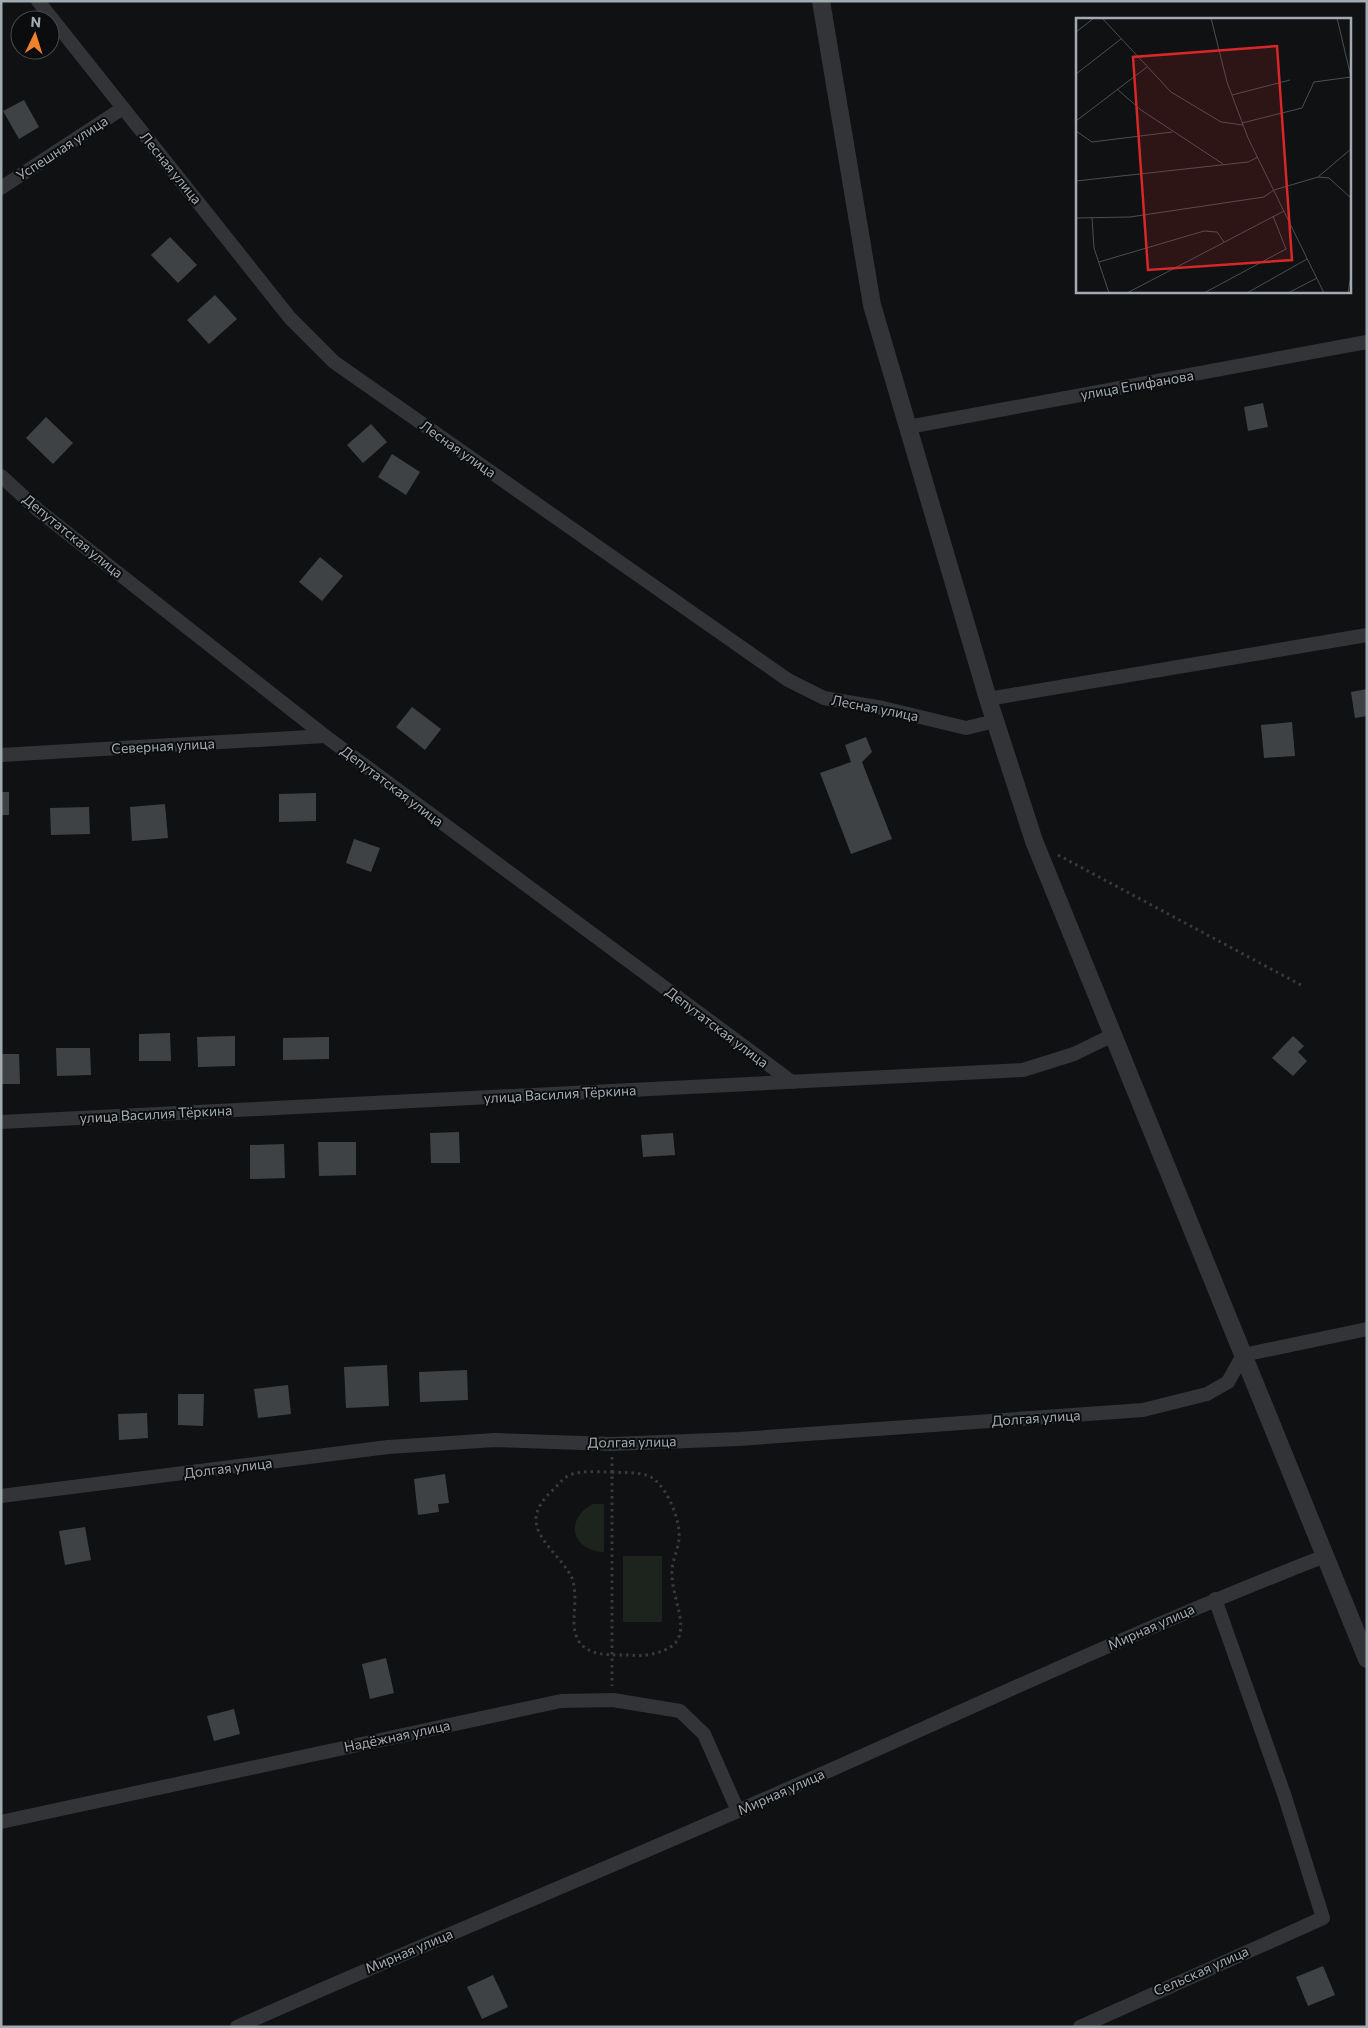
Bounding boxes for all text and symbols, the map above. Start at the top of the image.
north arrow [10,10,60,60]
text: N [30,13,42,30]
inset map [1076,18,1350,292]
street label: Успешная улица [13,112,111,183]
street label: Лесная улица [137,128,206,207]
street label: улица Епифанова [1079,366,1195,403]
street label: Лесная улица [417,416,499,481]
street label: Депутатская улица [20,490,127,581]
street label: Лесная улица [830,691,920,724]
street label: Северная улица [111,734,215,757]
street label: Депутатская улица [338,742,447,830]
street label: Депутатская улица [663,983,772,1071]
street label: улица Василия Тёркина [483,1081,637,1106]
street label: улица Василия Тёркина [79,1101,233,1126]
street label: Долгая улица [991,1406,1081,1429]
street label: Долгая улица [587,1432,677,1451]
street label: Долгая улица [183,1454,273,1481]
street label: Мирная улица [1105,1600,1197,1653]
street label: Надёжная улица [342,1716,451,1755]
street label: Мирная улица [735,1765,827,1818]
street label: Мирная улица [363,1925,455,1977]
street label: Сельская улица [1151,1942,1251,1999]

